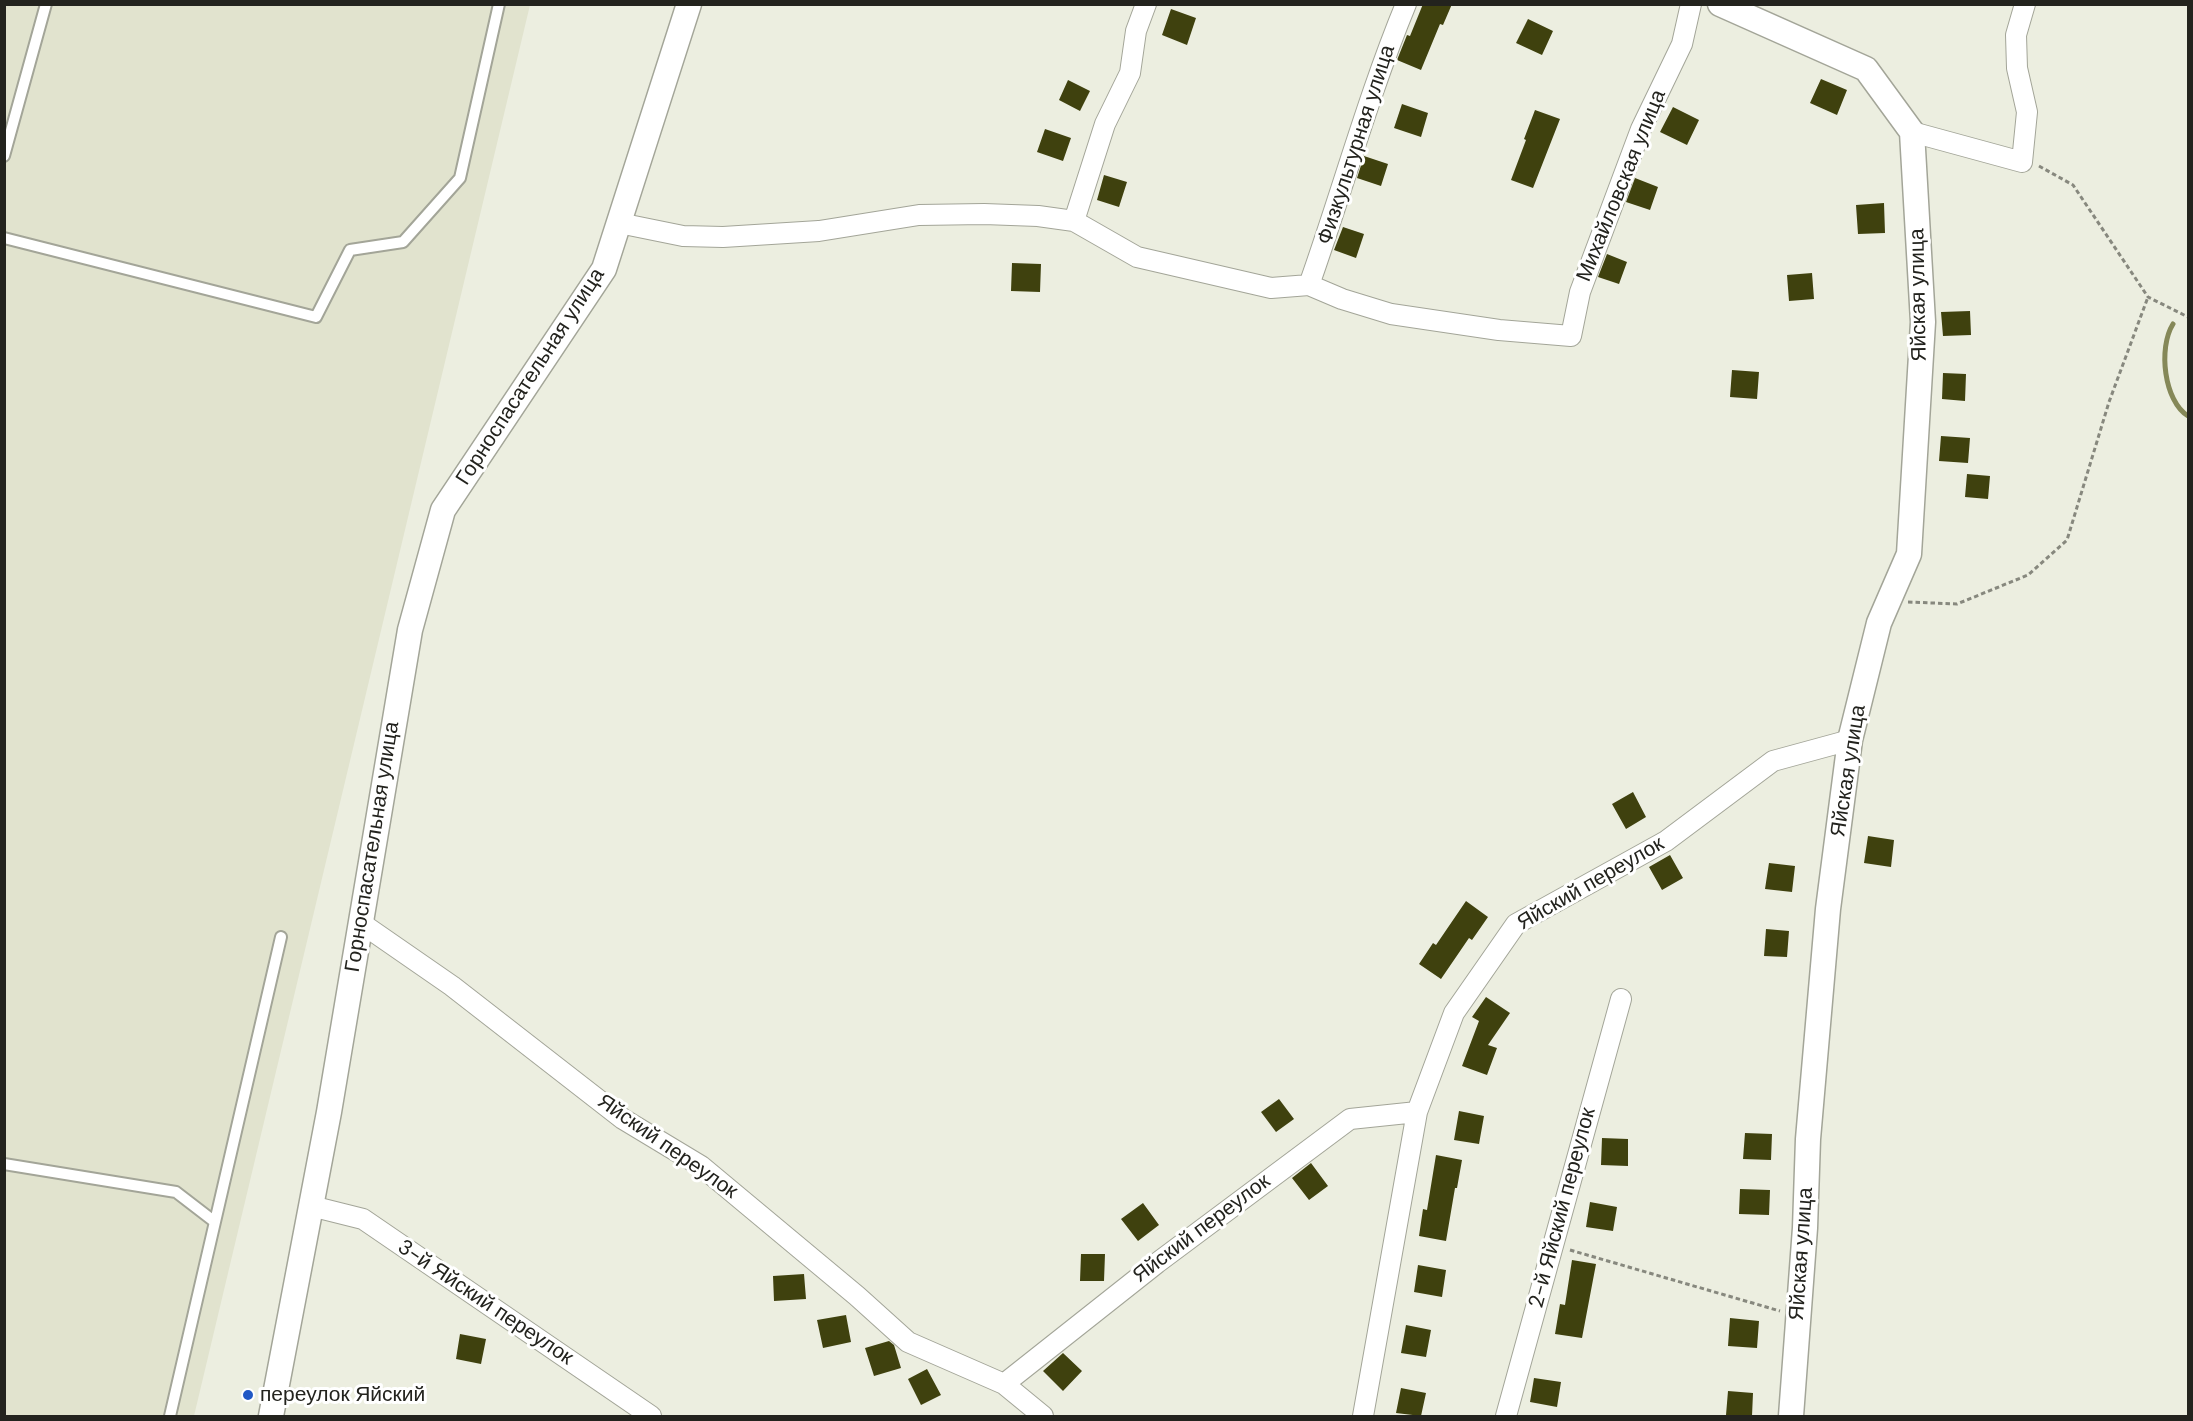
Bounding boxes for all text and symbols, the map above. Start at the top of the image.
street label: Физкультурная улица [1313,42,1401,248]
street label: Михайловская улица [1572,86,1672,286]
street label: Яйская улица [1905,228,1933,362]
street label: Горноспасательная улица [451,264,611,490]
street label: Яйская улица [1826,703,1872,839]
street label: Горноспасательная улица [341,720,405,974]
street label: Яйский переулок [1513,832,1669,936]
street label: Яйский переулок [592,1089,742,1205]
street label: 2-й Яйский переулок [1524,1105,1602,1311]
street label: Яйский переулок [1128,1169,1276,1289]
street label: Яйская улица [1785,1187,1819,1321]
street label: 3-й Яйский переулок [392,1235,578,1371]
place label: переулок Яйский [260,1382,425,1408]
marker: переулок Яйский [241,1388,255,1402]

